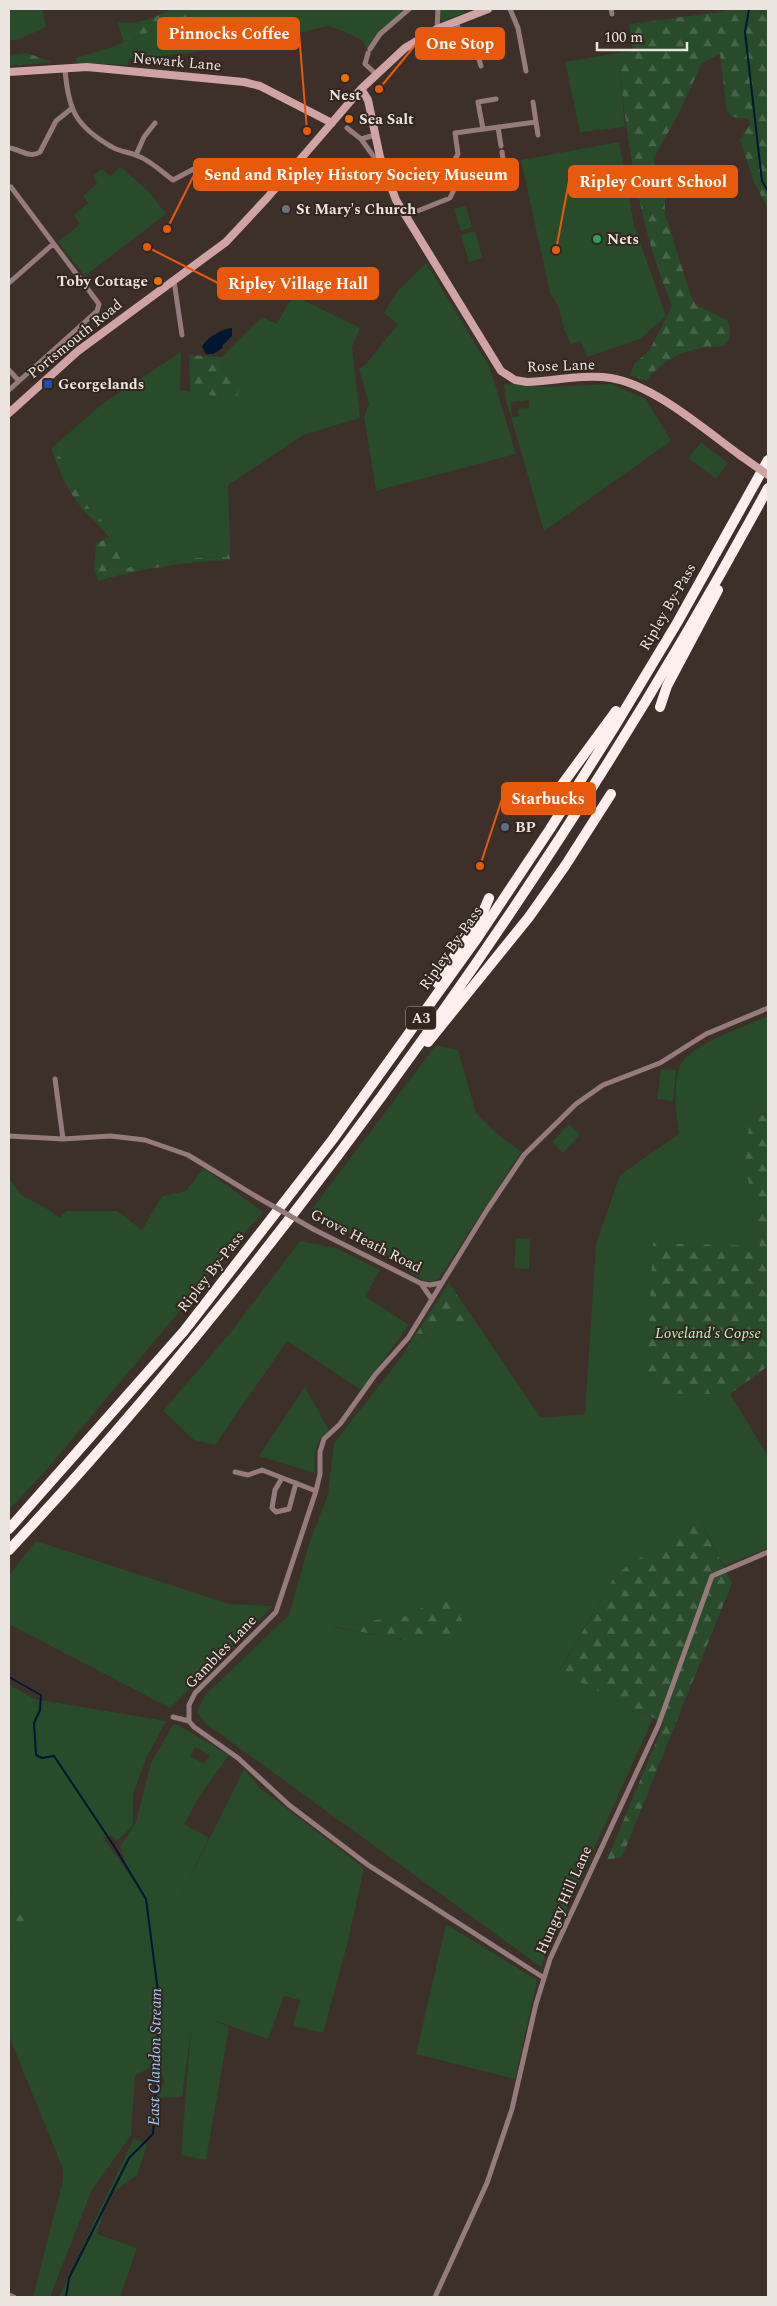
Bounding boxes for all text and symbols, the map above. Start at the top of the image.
callout: Pinnocks Coffee [158,18,299,49]
scale bar [597,20,687,52]
text: Pinnocks Coffee [169,22,290,46]
text: 100 m [604,26,643,49]
callout: One Stop [416,28,504,59]
text: One Stop [426,32,494,56]
street label: Newark Lane [132,47,222,77]
marker: Nest [339,72,351,84]
place label: Nest [329,84,361,107]
place label: Sea Salt [359,108,414,131]
marker: Sea Salt [343,113,355,125]
callout: Send and Ripley History Society Museum [194,159,518,190]
text: Send and Ripley History Society Museum [204,163,508,187]
callout: Ripley Court School [569,166,737,197]
text: Ripley Court School [579,170,727,194]
place label: St Mary's Church [296,198,416,221]
marker: St Mary's Church [280,203,292,215]
place label: Nets [607,228,639,251]
marker: Nets [591,233,603,245]
callout: Ripley Village Hall [218,268,378,299]
place label: Toby Cottage [57,270,148,293]
text: Ripley Village Hall [228,272,368,296]
marker: Toby Cottage [152,275,164,287]
street label: Portsmouth Road [23,294,127,384]
street label: Rose Lane [526,353,596,379]
place label: Georgelands [58,373,144,396]
marker: Georgelands [42,378,54,390]
street label: Ripley By-Pass [634,559,702,655]
callout: Starbucks [502,783,595,814]
text: Starbucks [511,787,585,811]
place label: BP [515,816,536,839]
marker: BP [499,821,511,833]
street label: Ripley By-Pass [414,901,488,995]
road number: A3 [406,1006,436,1030]
street label: Grove Heath Road [306,1203,426,1279]
street label: Ripley By-Pass [172,1226,250,1318]
park label: Loveland's Copse [655,1322,761,1345]
street label: Gambles Lane [180,1610,262,1694]
street label: Hungry Hill Lane [530,1842,598,1958]
water label: East Clandon Stream [142,1987,168,2126]

